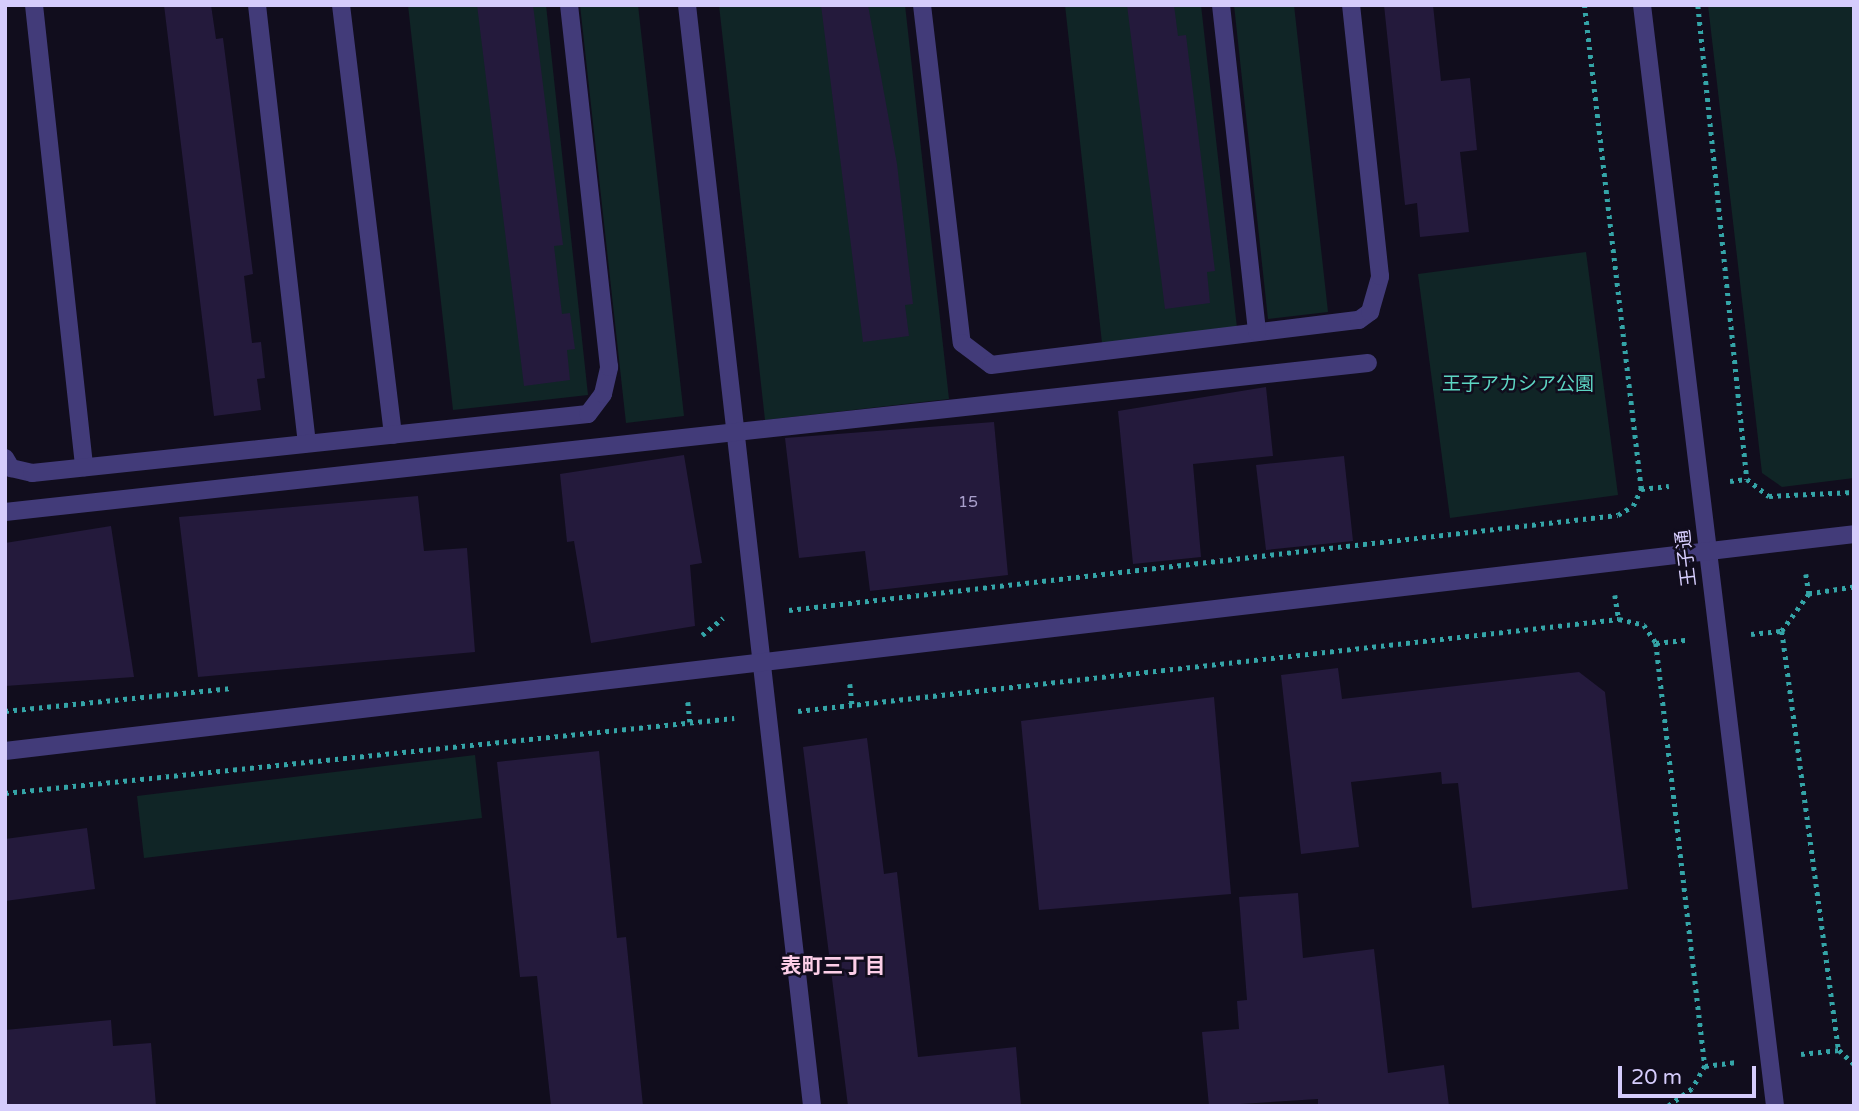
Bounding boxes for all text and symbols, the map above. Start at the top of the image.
park label: 王子アカシア公園 [1442,374,1594,396]
house number: 15 [958,492,978,512]
street label: 王子通 [1672,528,1702,588]
district label: 表町三丁目 [781,954,885,980]
scale bar [1621,1052,1759,1096]
text: 20 m [1631,1065,1682,1090]

